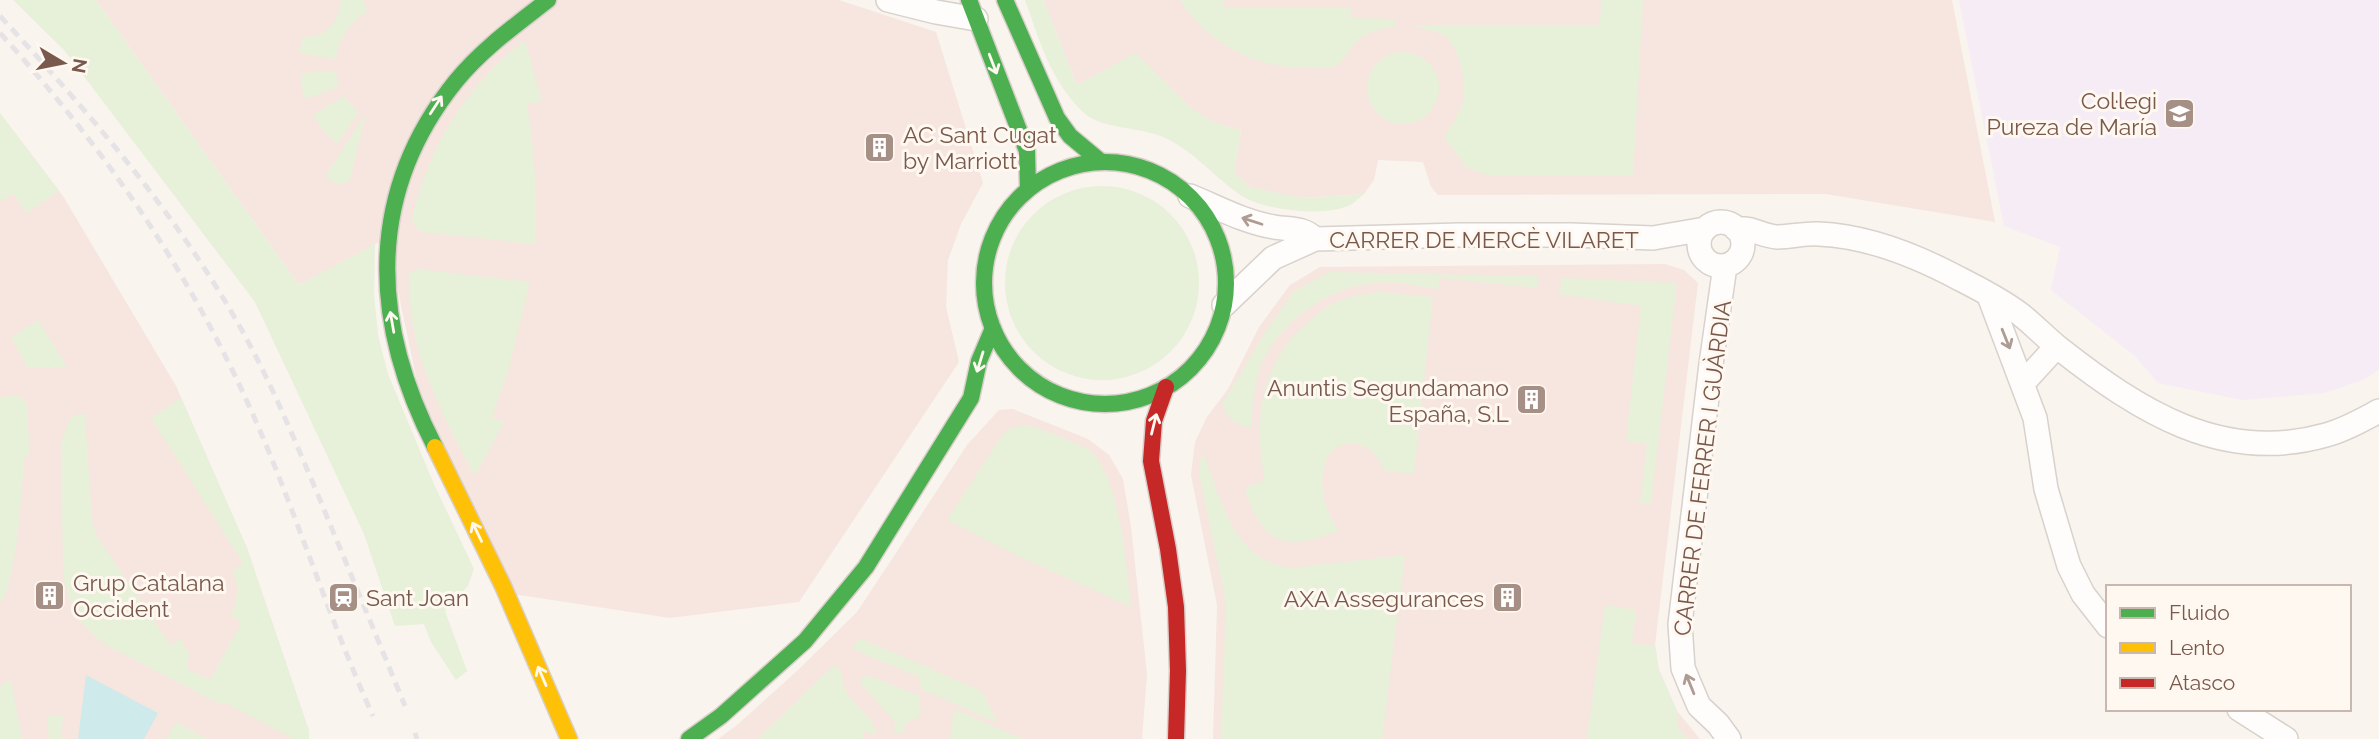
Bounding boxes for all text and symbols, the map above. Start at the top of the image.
north arrow [28,28,98,98]
one-way arrow [988,52,1001,74]
text: N [68,57,92,75]
place label: Col·legi Pureza de María [1986,87,2157,140]
one-way arrow [429,96,443,116]
school or university icon: Col·legi Pureza de María [2163,96,2197,130]
place label: AC Sant Cugat by Marriott [903,121,1057,174]
building icon: AC Sant Cugat by Marriott [863,130,897,164]
one-way arrow [1241,214,1263,227]
street label: CARRER DE MERCÈ VILARET [1329,226,1639,253]
street label: CARRER DE FERRER I GUÀRDIA [1668,298,1736,637]
one-way arrow [385,311,398,334]
one-way arrow [2001,328,2014,350]
one-way arrow [972,351,985,373]
place label: Anuntis Segundamano España, S.L [1267,374,1510,427]
building icon: Anuntis Segundamano España, S.L [1515,383,1549,417]
one-way arrow [1148,413,1161,436]
one-way arrow [470,522,484,543]
place label: Grup Catalana Occident [73,569,224,622]
building icon: Grup Catalana Occident [33,578,67,612]
station icon: Sant Joan [326,580,360,614]
building icon: AXA Assegurances [1490,581,1524,615]
place label: Sant Joan [366,584,469,611]
place label: AXA Assegurances [1284,585,1484,612]
legend [2106,585,2351,711]
text: Fluido [2169,600,2230,625]
text: Lento [2169,635,2225,660]
one-way arrow [535,666,548,687]
text: Atasco [2169,670,2235,695]
one-way arrow [1682,674,1695,696]

